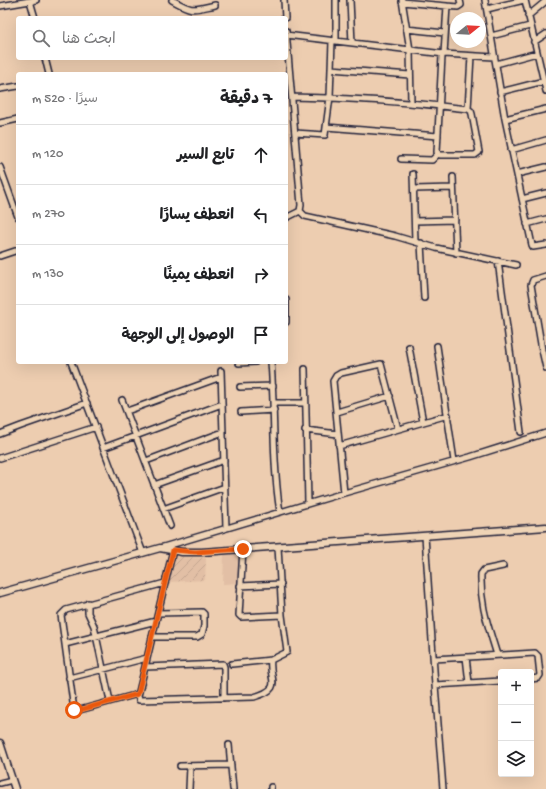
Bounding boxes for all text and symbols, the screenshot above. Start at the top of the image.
north arrow [450,12,486,48]
search box [16,16,288,60]
icon: search [30,27,52,49]
text: ابحث هنا [62,31,116,49]
text: 7 دقيقة [220,90,272,110]
text: سيرًا · 520 m [32,92,98,107]
icon: ahead [250,144,272,166]
text: 120 m [32,147,63,162]
text: تابع السير [177,147,234,165]
icon: left [250,204,272,226]
text: 270 m [32,207,65,222]
text: انعطف يسارًا [160,207,234,225]
icon: right [250,264,272,286]
text: 130 m [32,267,64,282]
text: انعطف يمينًا [163,267,234,285]
icon: arrive [250,324,272,346]
text: الوصول إلى الوجهة [121,327,234,345]
route end [234,540,252,558]
map controls [498,669,534,777]
button: + [498,669,534,705]
route start [65,701,83,719]
button: − [498,705,534,741]
button: layers [498,741,534,777]

